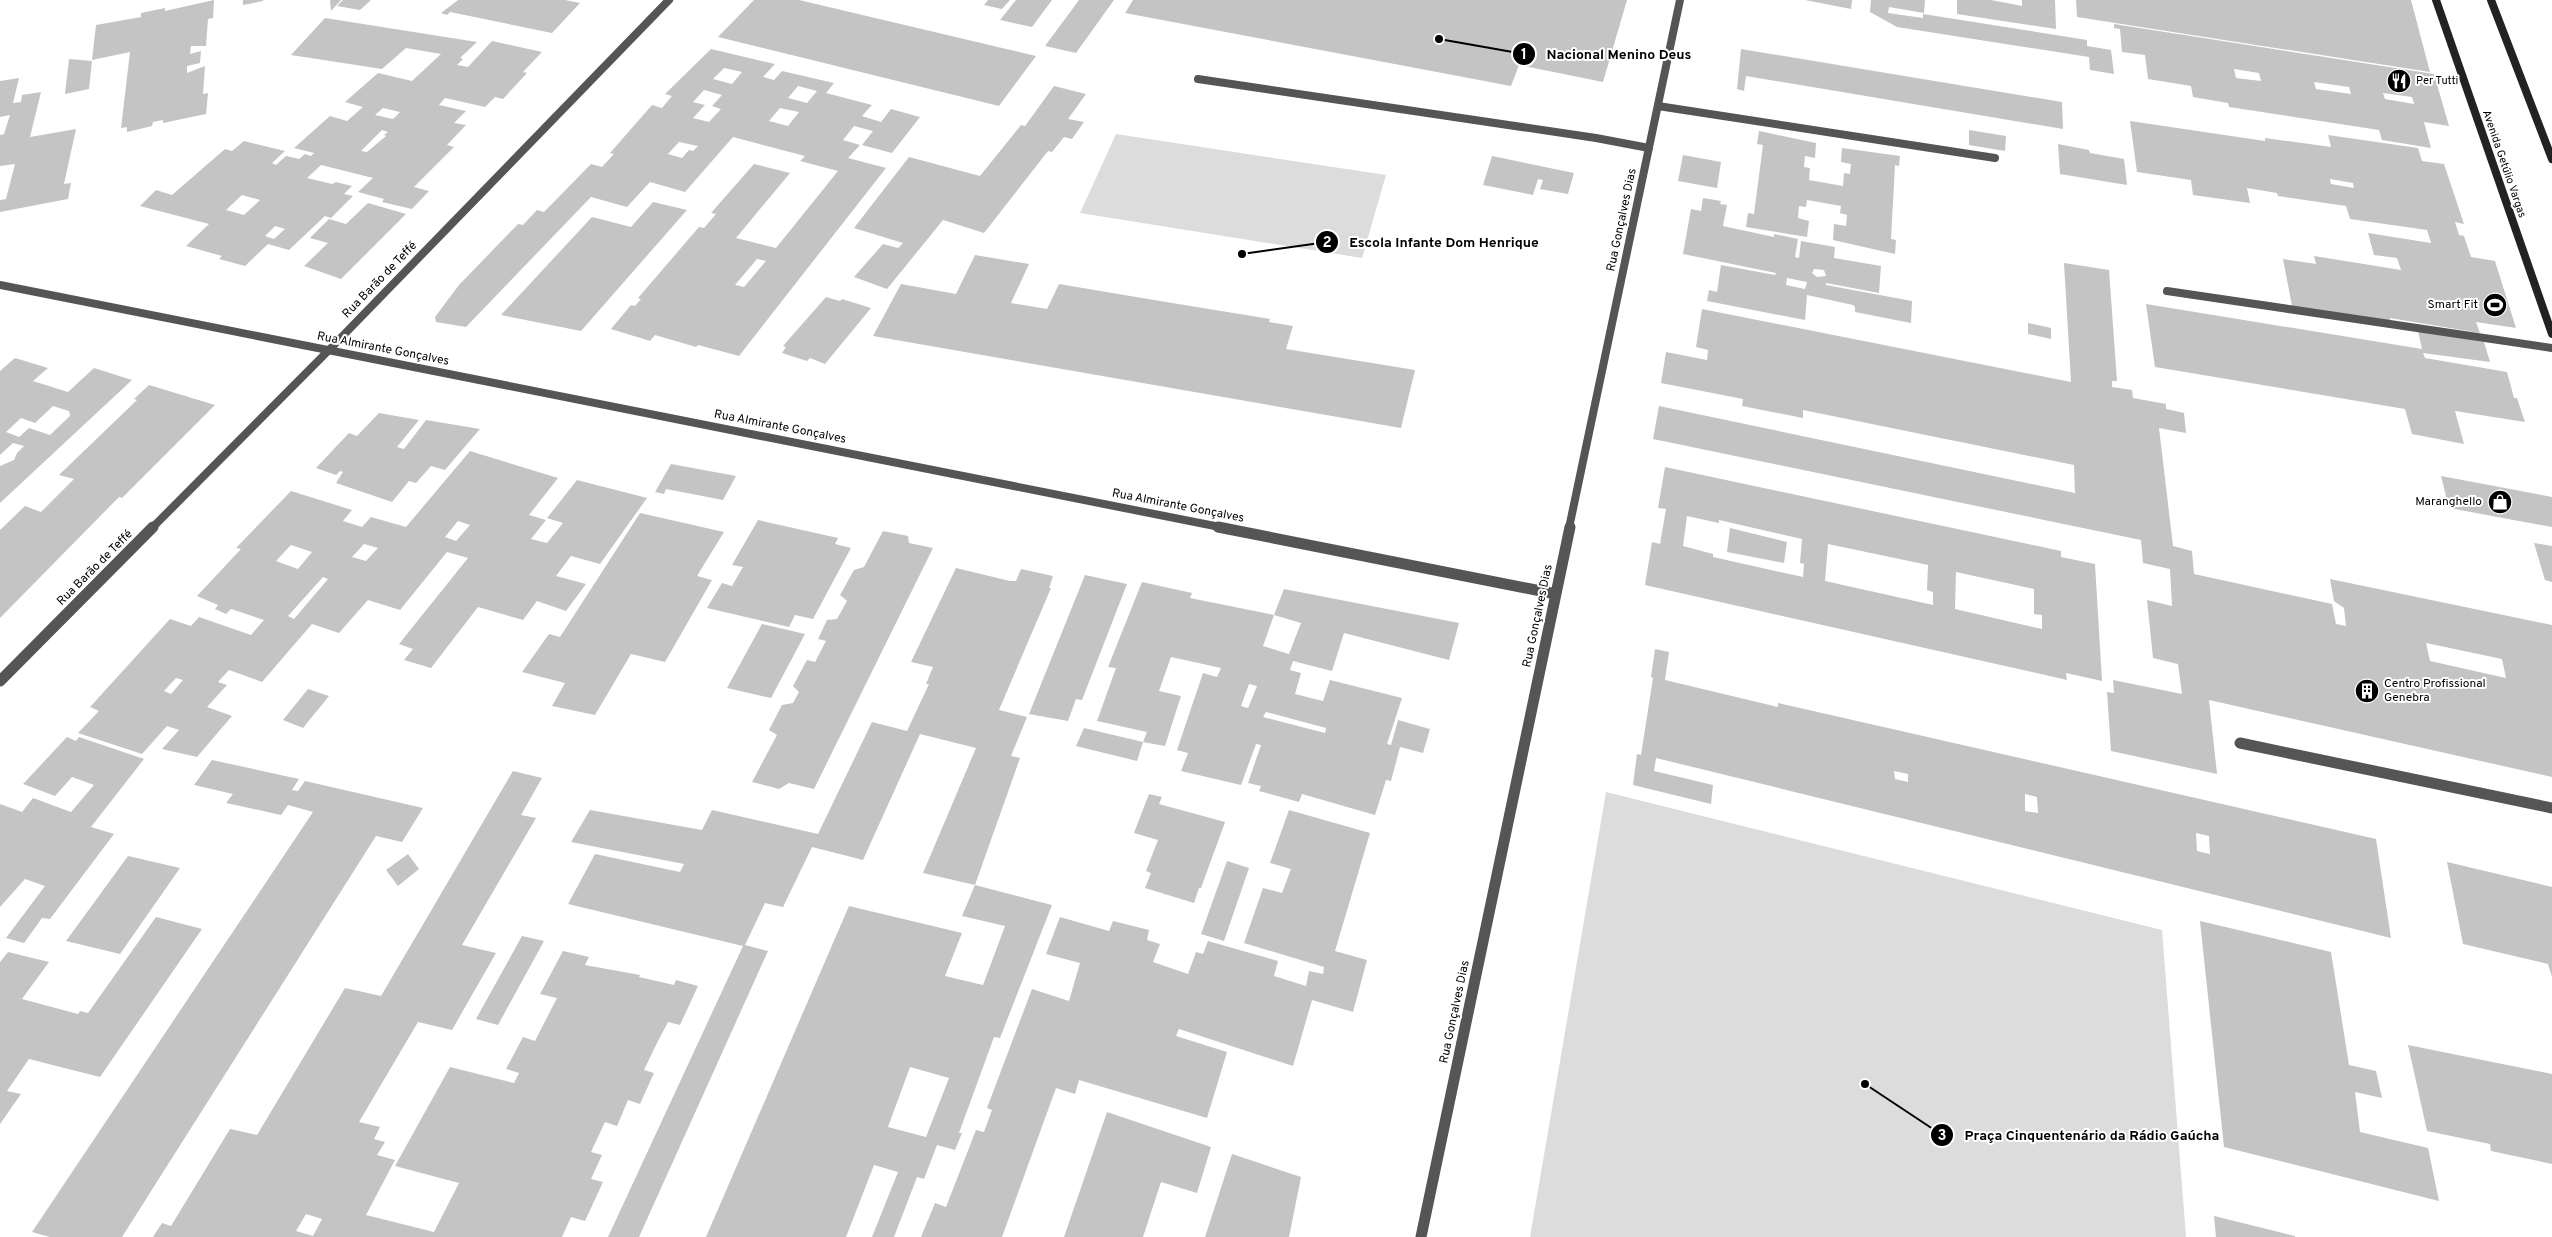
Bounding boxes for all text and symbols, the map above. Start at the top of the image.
callout: Nacional Menino Deus [1512,39,1702,68]
text: 1 [1521,46,1527,65]
text: Nacional Menino Deus [1547,47,1692,64]
restaurant icon: Per Tutti [2386,68,2412,94]
place label: Per Tutti [2416,74,2458,88]
street label: Avenida Getúlio Vargas [2479,108,2529,220]
street label: Rua Gonçalves Dias [1603,167,1641,273]
callout: Escola Infante Dom Henrique [1315,228,1549,257]
text: 2 [1322,234,1332,253]
text: Escola Infante Dom Henrique [1349,235,1539,252]
street label: Rua Barão de Teffé [339,238,421,322]
sports icon: Smart Fit [2482,292,2508,318]
place label: Smart Fit [2428,297,2478,313]
street label: Rua Almirante Gonçalves [316,328,450,370]
street label: Rua Almirante Gonçalves [713,406,847,448]
street label: Rua Almirante Gonçalves [1111,485,1245,527]
shop icon: Maranghello [2487,489,2513,515]
place label: Maranghello [2415,494,2482,510]
street label: Rua Barão de Teffé [54,527,136,609]
street label: Rua Gonçalves Dias [1519,563,1557,669]
place label: Centro Profissional Genebra [2384,676,2486,706]
building icon: Centro Profissional Genebra [2354,678,2380,704]
street label: Rua Gonçalves Dias [1436,959,1474,1065]
callout: Praça Cinquentenário da Rádio Gaúcha [1929,1120,2229,1149]
text: 3 [1938,1127,1947,1146]
text: Praça Cinquentenário da Rádio Gaúcha [1965,1128,2219,1145]

